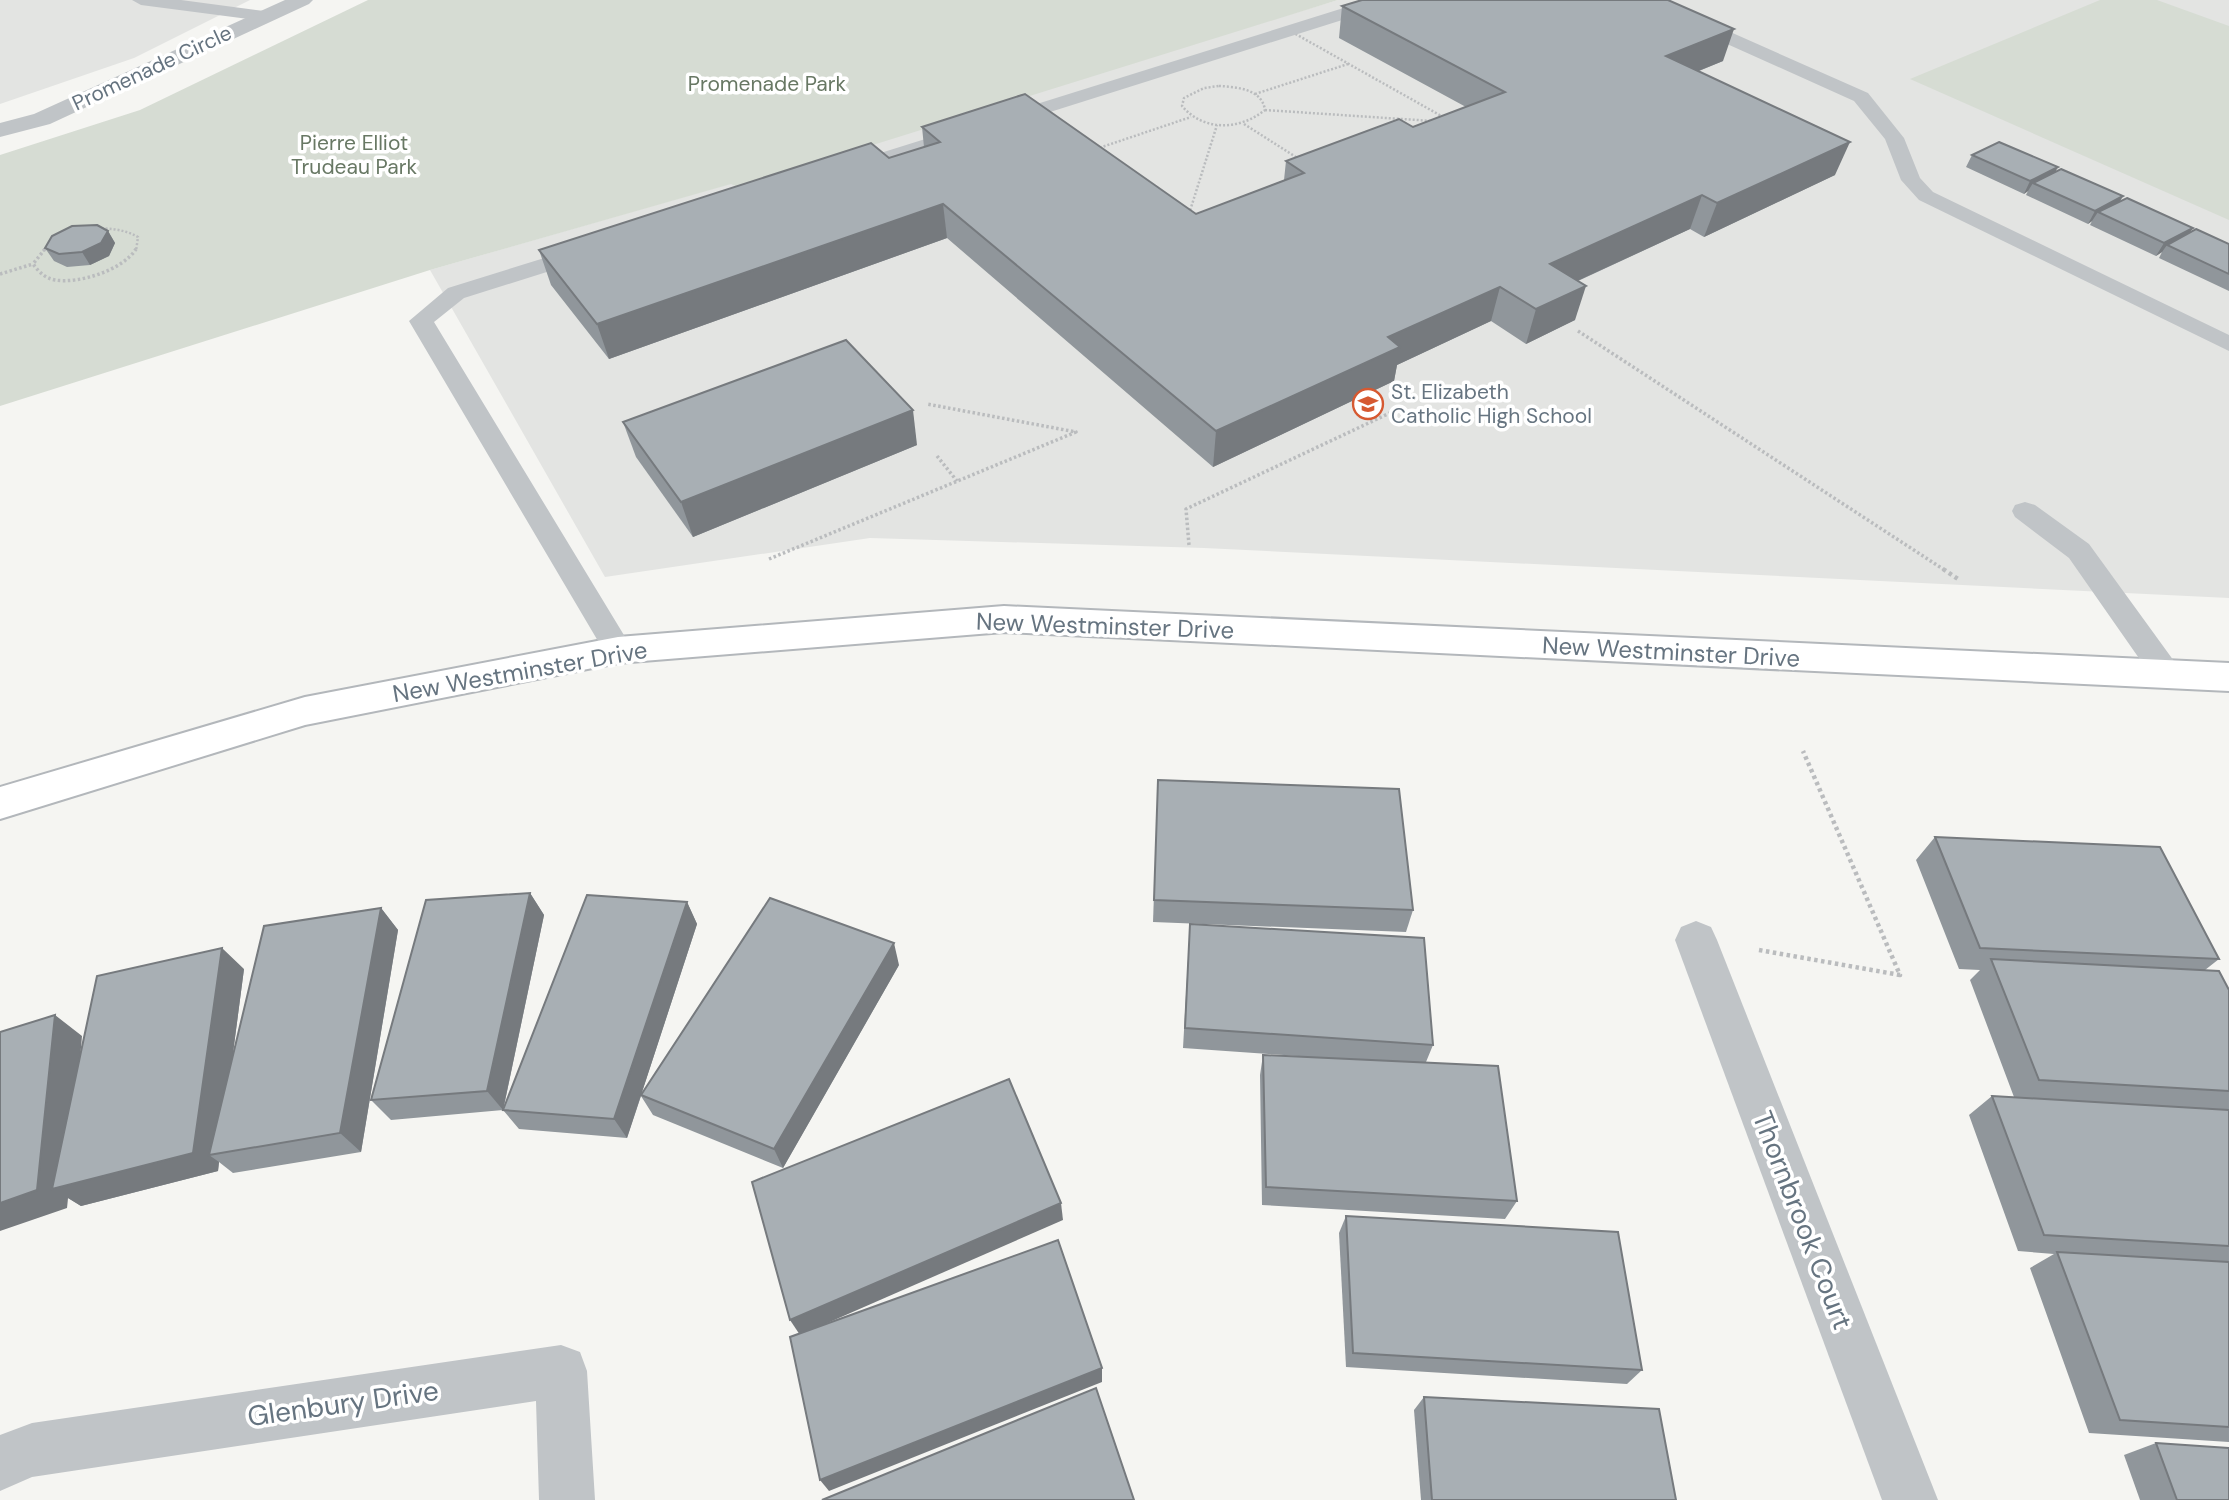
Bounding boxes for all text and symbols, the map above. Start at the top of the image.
street label: Promenade Circle [68,19,236,117]
park label: Promenade Park [688,70,847,98]
park label: Pierre Elliot Trudeau Park [291,129,417,181]
place label: St. Elizabeth Catholic High School [1391,378,1592,430]
school or university icon: St. Elizabeth Catholic High School [1351,387,1385,421]
street label: New Westminster Drive [975,606,1235,645]
street label: New Westminster Drive [1541,629,1801,674]
street label: New Westminster Drive [390,634,650,709]
street label: Thornbrook Court [1744,1106,1861,1335]
street label: Glenbury Drive [245,1372,441,1435]

